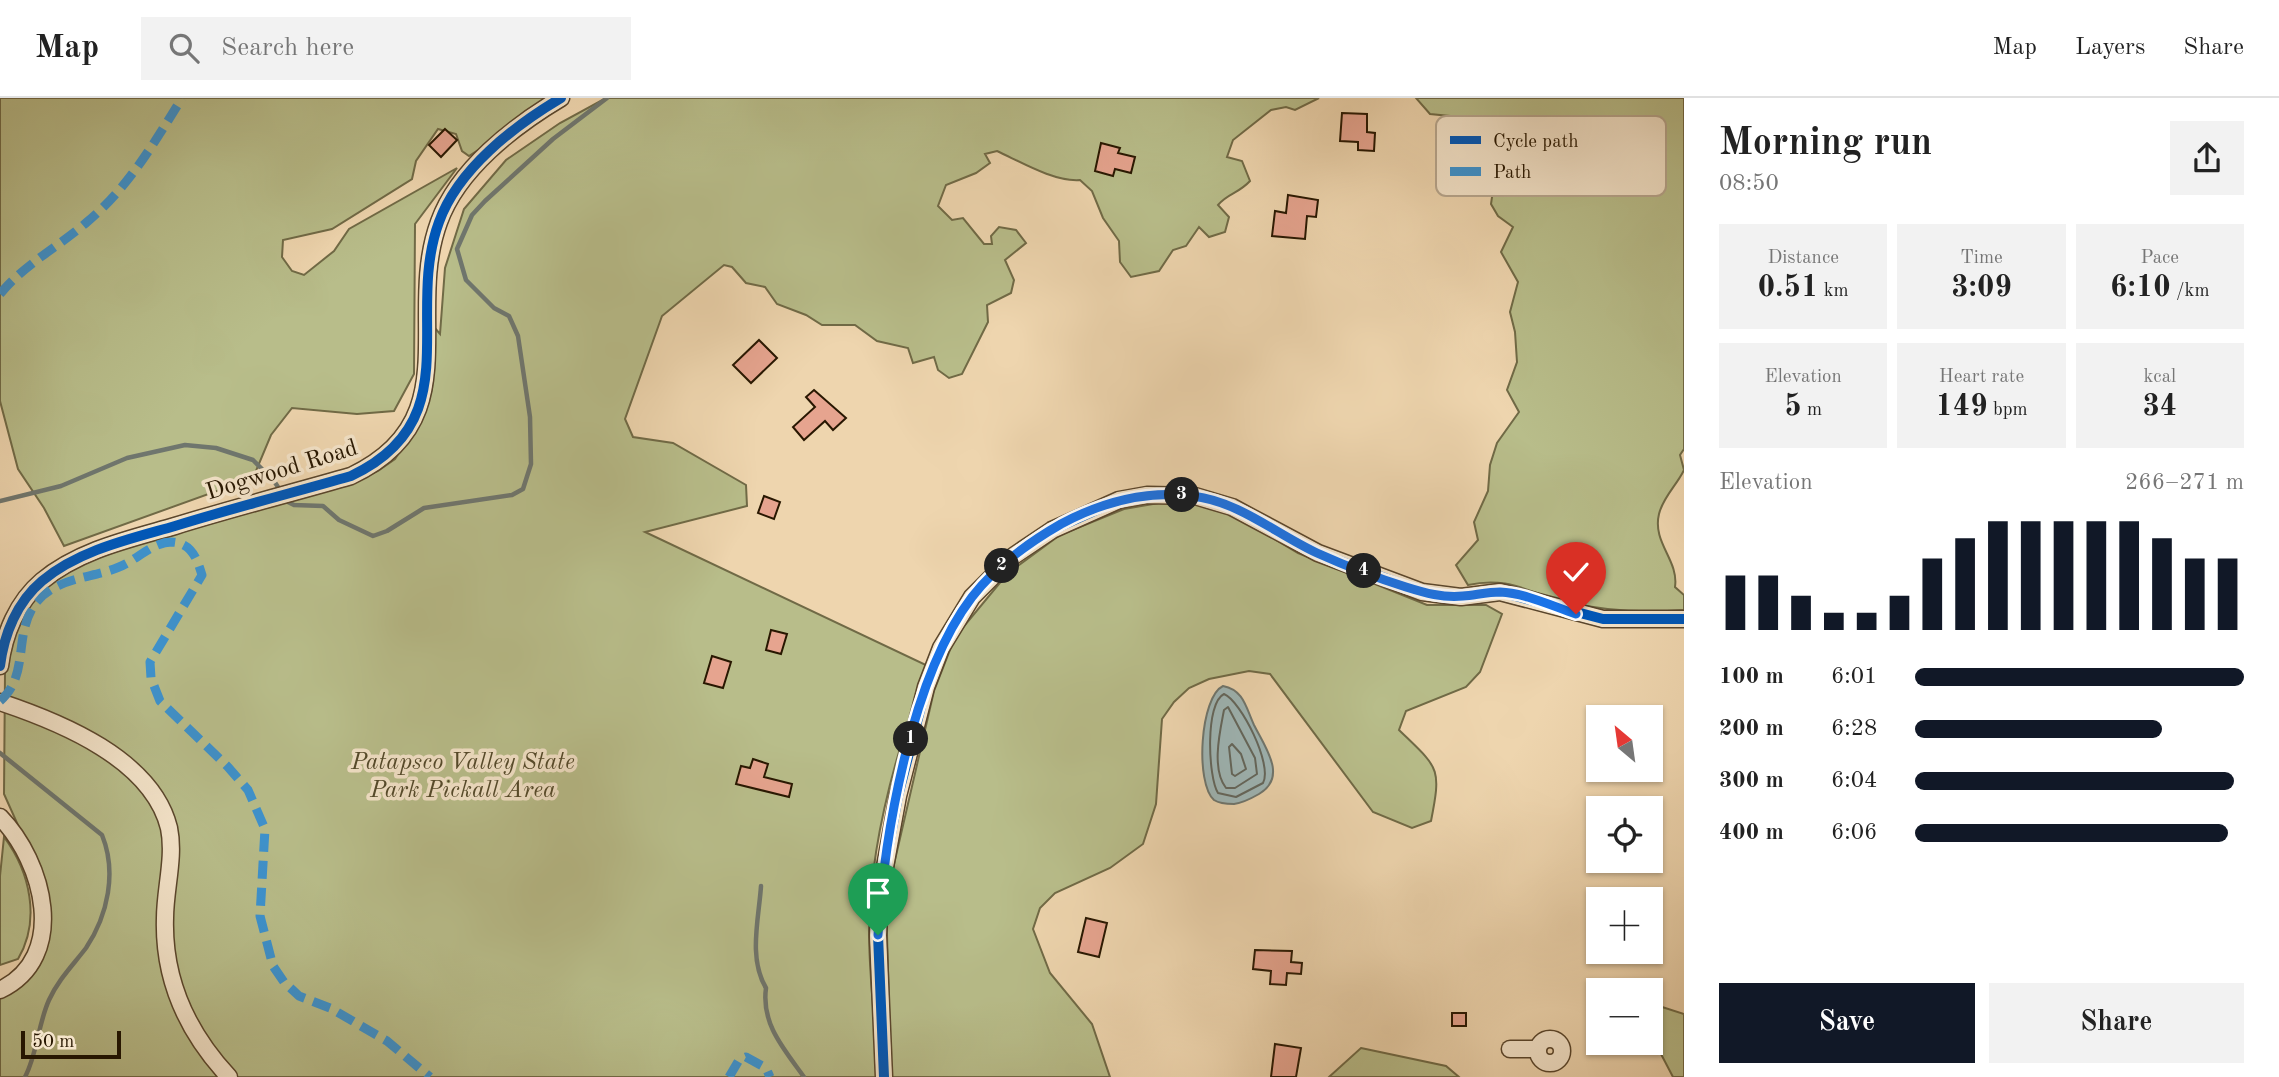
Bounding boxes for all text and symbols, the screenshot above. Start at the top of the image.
search box [141,17,631,80]
icon: search [165,29,203,67]
text: Map [35,32,99,65]
text: Search here [221,35,354,61]
text: Map [1993,36,2037,60]
text: Layers [2075,36,2145,60]
text: Share [2183,36,2244,60]
legend [1436,116,1666,196]
button: share [2170,121,2244,195]
text: Morning run [1719,125,1932,163]
text: Cycle path [1493,133,1579,152]
text: Path [1493,164,1531,183]
text: 08:50 [1719,172,1779,195]
text: Distance [1767,249,1839,268]
text: Time [1960,249,2003,268]
text: Pace [2141,249,2179,268]
text: 0.51 [1758,273,1818,303]
text: 3:09 [1951,273,2012,303]
text: 6:10 [2110,273,2171,303]
text: km [1818,282,1849,301]
text: /km [2171,282,2210,301]
text: Elevation [1765,368,1842,387]
text: Heart rate [1939,368,2024,387]
text: kcal [2143,368,2176,387]
text: 5 [1784,392,1802,422]
text: 149 [1935,392,1988,422]
text: 34 [2142,392,2177,422]
text: m [1802,401,1822,420]
text: bpm [1988,401,2028,420]
street label: Dogwood Road [203,436,361,506]
text: Elevation [1719,471,1813,494]
text: 266–271 m [2125,471,2244,494]
pin: 3 [1164,478,1200,512]
text: 3 [1176,485,1187,504]
pin [1546,542,1606,614]
pin: 2 [984,548,1020,584]
icon: check [1557,553,1595,591]
pin: 4 [1346,554,1382,588]
text: 2 [996,556,1007,575]
text: 4 [1358,561,1369,580]
text: 100 m [1719,665,1784,688]
text: 6:01 [1831,665,1877,688]
north arrow [1586,705,1662,782]
map controls [1586,705,1663,1055]
text: 200 m [1719,717,1784,740]
text: 6:28 [1831,717,1877,740]
pin: 1 [894,722,928,756]
text: 1 [905,729,916,748]
park label: Patapsco Valley State Park Pickall Area [350,751,575,803]
text: 300 m [1719,769,1784,792]
text: 6:04 [1831,769,1877,792]
button: locate [1586,796,1663,873]
text: 400 m [1719,821,1784,844]
text: 6:06 [1831,821,1877,844]
pin [848,863,908,935]
icon: arrive [859,874,897,912]
button: + [1586,887,1663,964]
button: − [1586,978,1663,1055]
button: Save [1719,983,1975,1063]
button: Share [1989,983,2244,1063]
scale bar [21,1028,121,1060]
text: 50 m [32,1033,74,1052]

